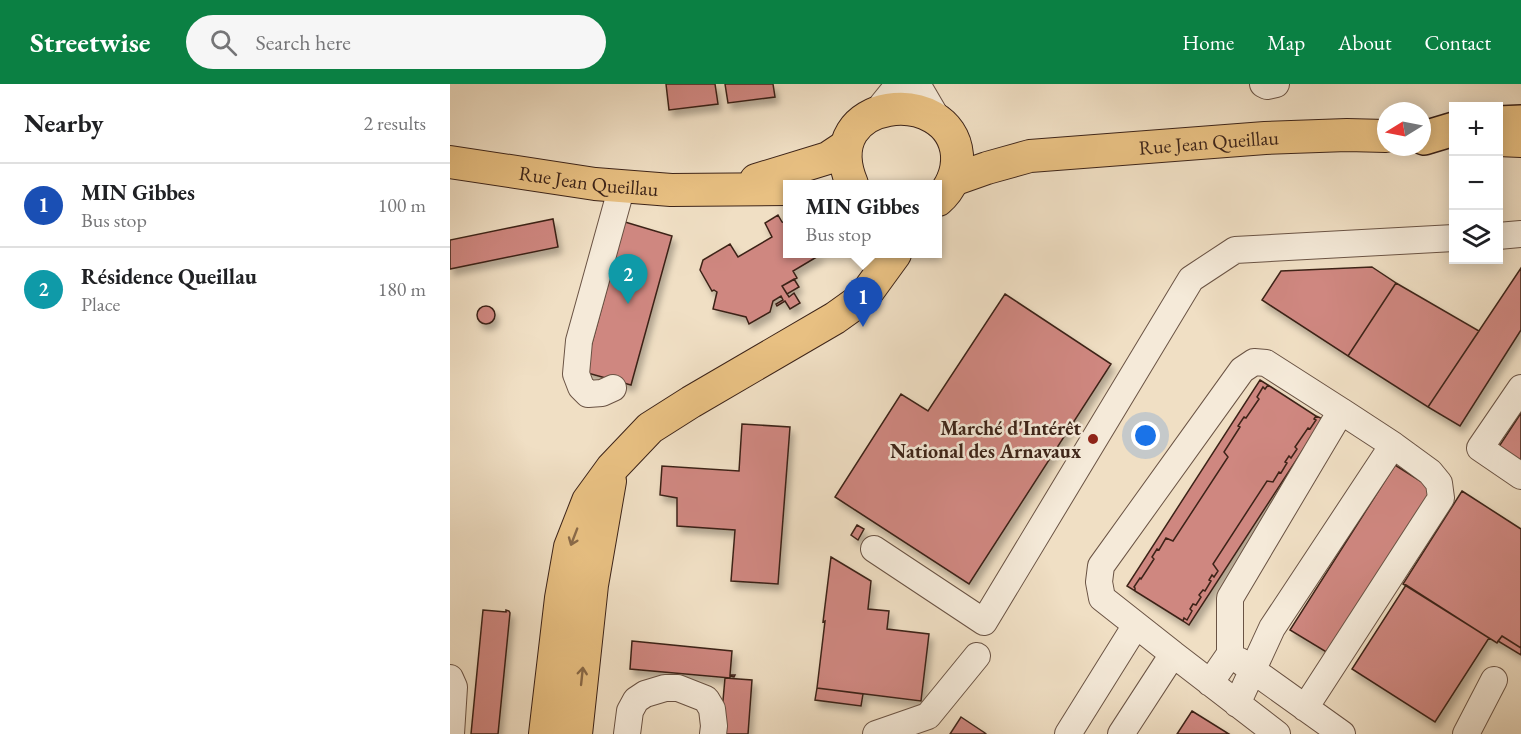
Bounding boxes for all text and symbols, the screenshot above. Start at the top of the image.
search box [186,15,606,69]
text: Streetwise [30,24,150,60]
icon: search [207,26,240,59]
text: Search here [255,28,351,57]
text: Home [1182,29,1234,56]
text: Map [1267,29,1305,56]
text: About [1338,29,1391,56]
text: Contact [1424,29,1491,56]
north arrow [1377,102,1431,156]
map controls [1449,102,1503,264]
button: + [1449,102,1503,156]
text: Nearby [24,106,104,140]
text: 2 results [363,110,426,136]
street label: Rue Jean Queillau [1138,124,1280,161]
button: − [1449,156,1503,210]
street label: Rue Jean Queillau [517,160,660,202]
text: MIN Gibbes [81,178,195,207]
popup [783,180,942,258]
text: 1 [38,192,49,218]
text: 100 m [378,192,426,218]
text: MIN Gibbes [806,192,919,221]
text: Bus stop [81,207,147,233]
button: layers [1449,210,1503,264]
text: Bus stop [806,221,871,247]
pin: 2 [608,254,648,304]
text: Résidence Queillau [81,262,257,291]
text: 2 [38,276,49,302]
text: 180 m [378,276,426,302]
pin: 1 [844,278,882,327]
text: Place [81,291,120,317]
place label: Marché d'Intérêt National des Arnavaux [890,415,1081,464]
your location [1131,421,1160,450]
marker: Marché d'Intérêt National des Arnavaux [1086,432,1100,446]
one-way arrow [567,527,578,546]
one-way arrow [577,666,588,686]

